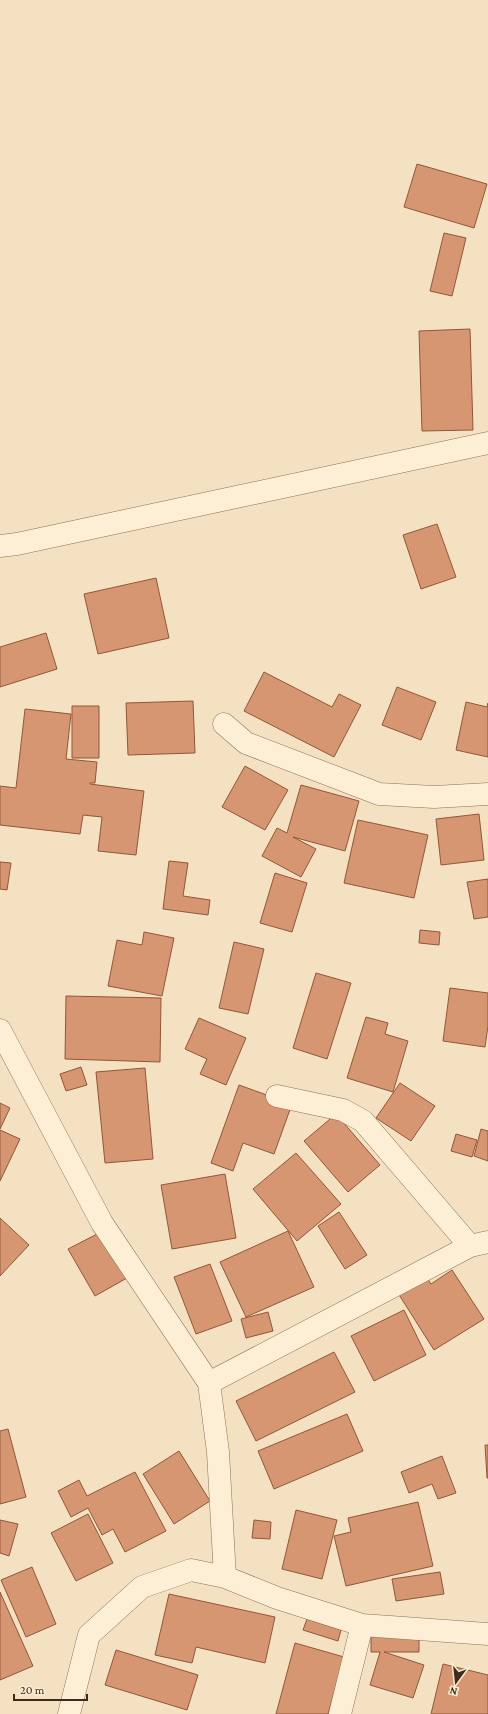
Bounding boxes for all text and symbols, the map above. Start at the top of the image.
north arrow [436,1662,476,1702]
scale bar [14,1676,87,1702]
text: 20 m [20,1683,45,1697]
text: N [448,1685,459,1698]

